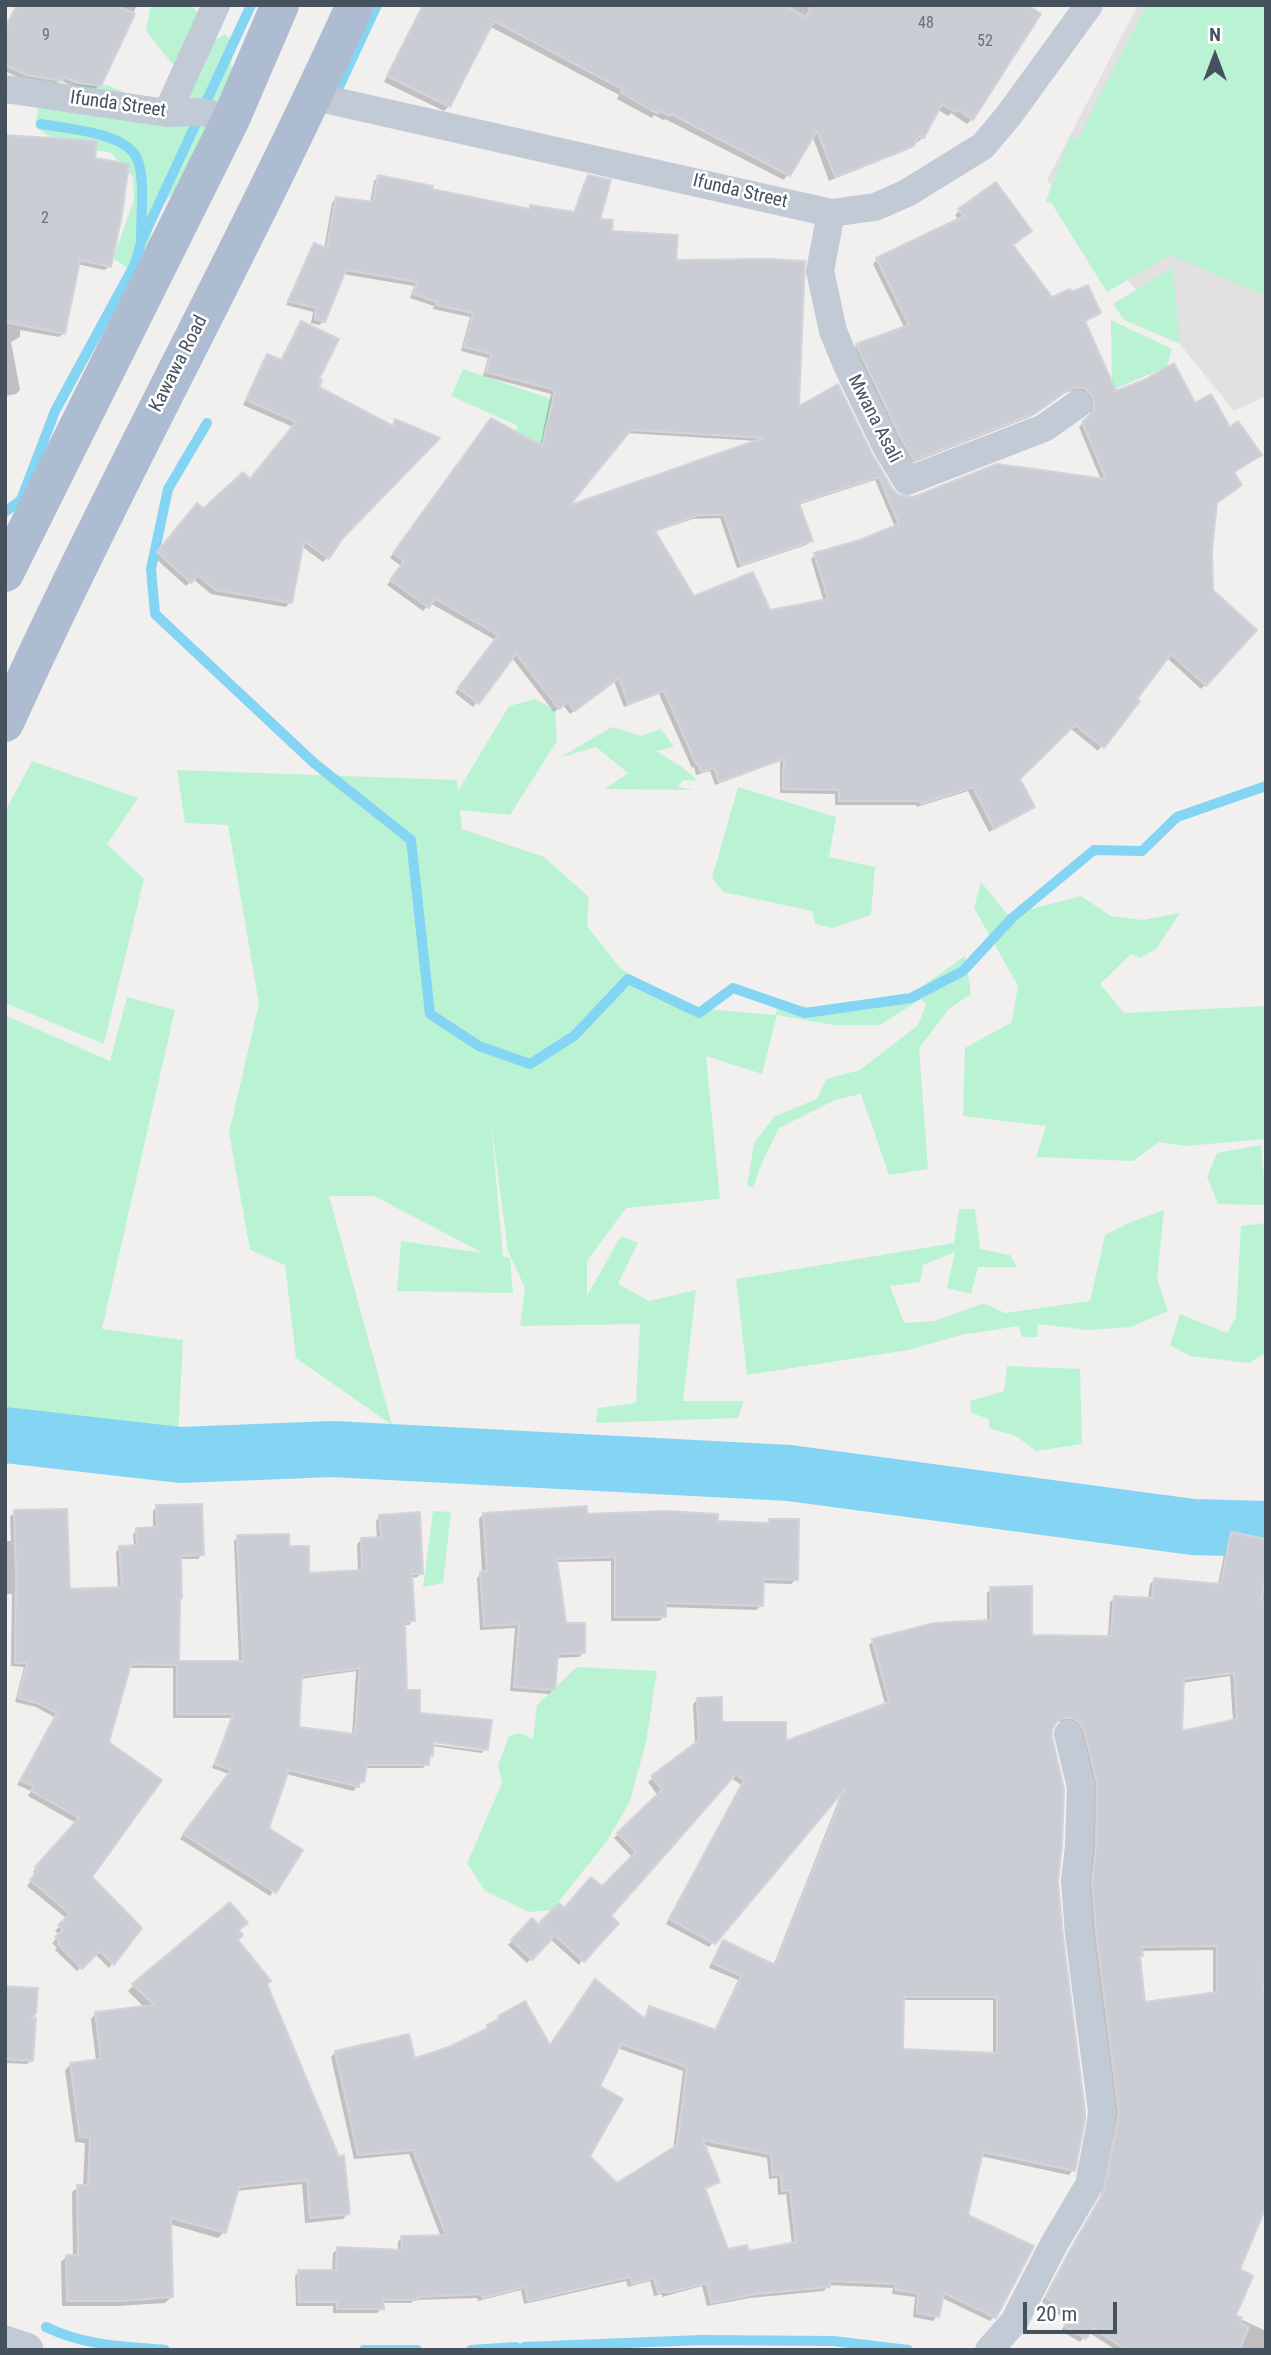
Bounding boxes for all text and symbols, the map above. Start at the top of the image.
house number: 48 [918,14,934,34]
north arrow [1180,21,1250,91]
text: N [1209,23,1221,46]
house number: 9 [42,26,50,46]
house number: 52 [977,32,993,52]
street label: Ifunda Street [69,87,167,123]
street label: Ifunda Street [690,170,790,214]
house number: 2 [41,209,49,229]
street label: Kawawa Road [145,312,213,416]
street label: Mwana Asali [842,371,906,467]
scale bar [1026,2288,1120,2332]
text: 20 m [1036,2302,1077,2326]

